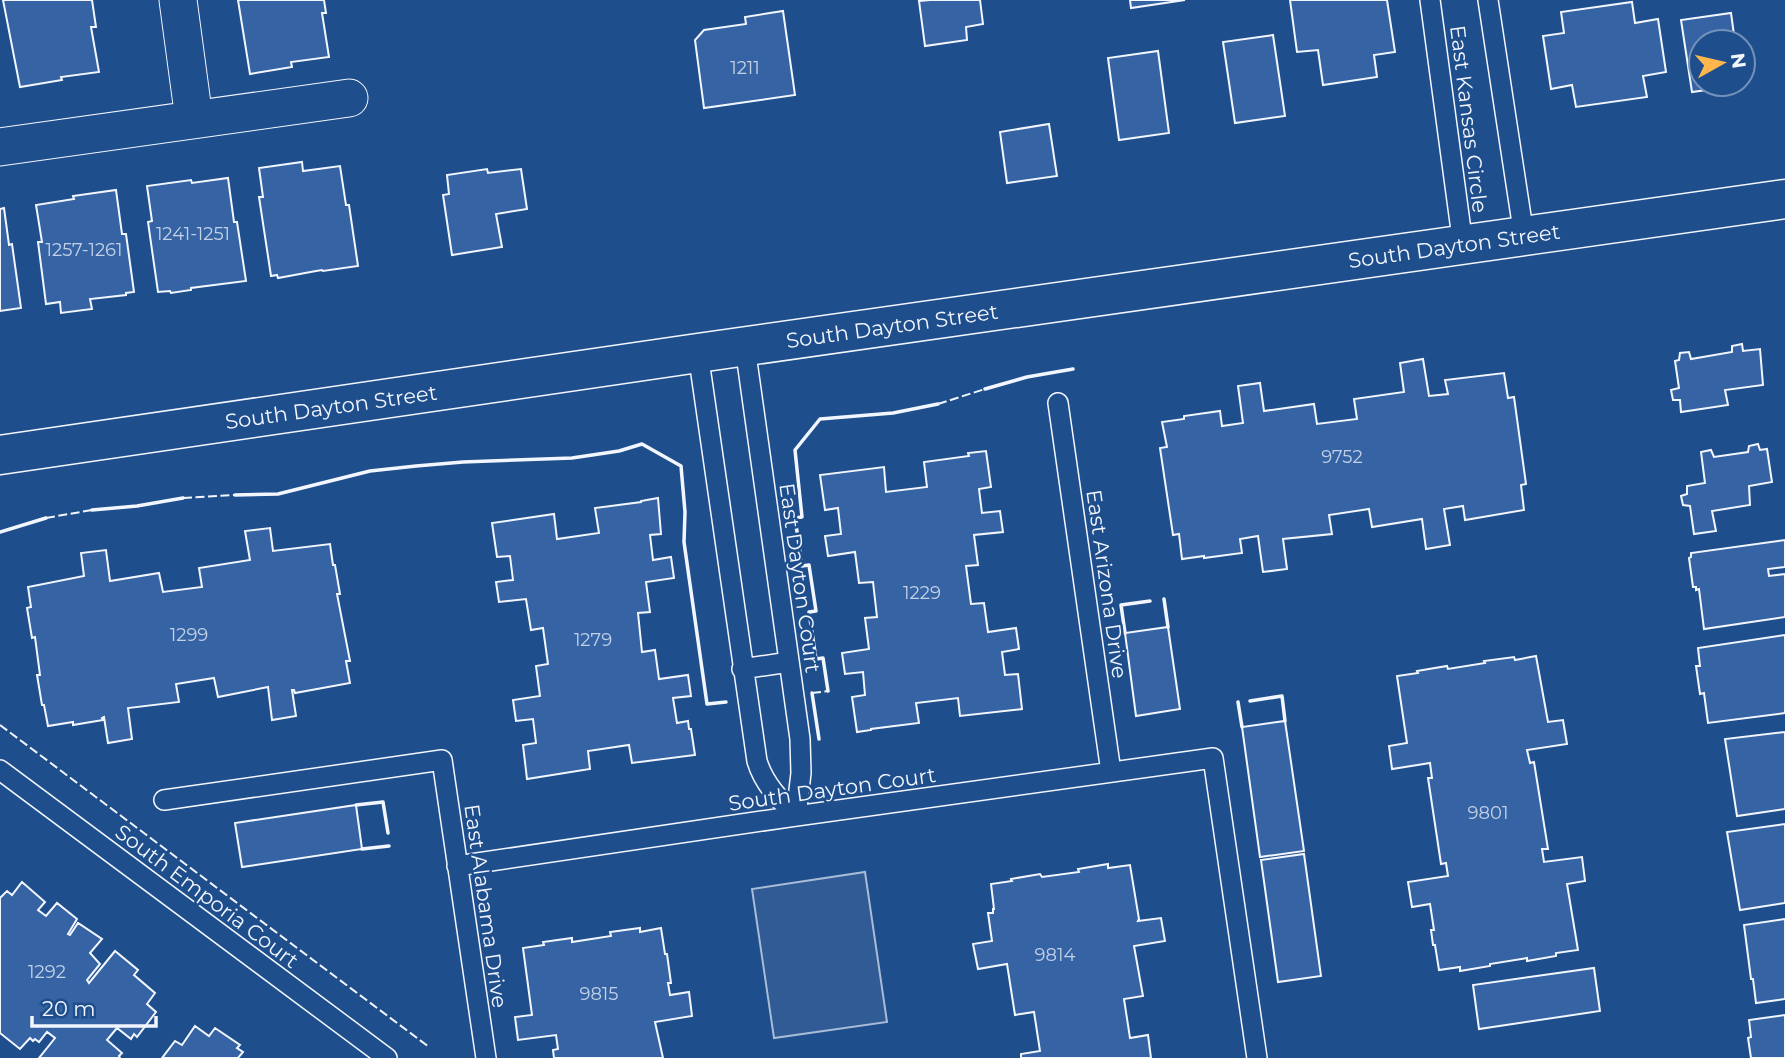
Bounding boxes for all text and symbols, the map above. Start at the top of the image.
street label: East Kansas Circle [1445,24,1493,214]
north arrow [1687,28,1757,98]
text: N [1726,51,1751,70]
house number: 1211 [730,57,760,79]
street label: South Dayton Street [1346,219,1562,273]
house number: 1241-1251 [156,223,230,245]
house number: 1257-1261 [45,239,123,261]
street label: South Dayton Street [784,299,1000,353]
street label: South Dayton Street [223,380,439,434]
house number: 9752 [1321,446,1363,468]
street label: East Dayton Court [774,482,826,674]
street label: East Arizona Drive [1081,488,1133,680]
house number: 1229 [903,582,941,604]
house number: 1299 [170,624,208,646]
house number: 1279 [574,629,612,651]
street label: South Dayton Court [727,762,937,816]
house number: 9801 [1468,802,1508,824]
street label: East Alabama Drive [459,803,513,1009]
street label: South Emporia Court [110,819,304,973]
house number: 9814 [1035,944,1076,966]
house number: 1292 [28,961,66,983]
house number: 9815 [579,983,619,1005]
scale bar [32,984,156,1028]
text: 20 m [42,996,96,1021]

